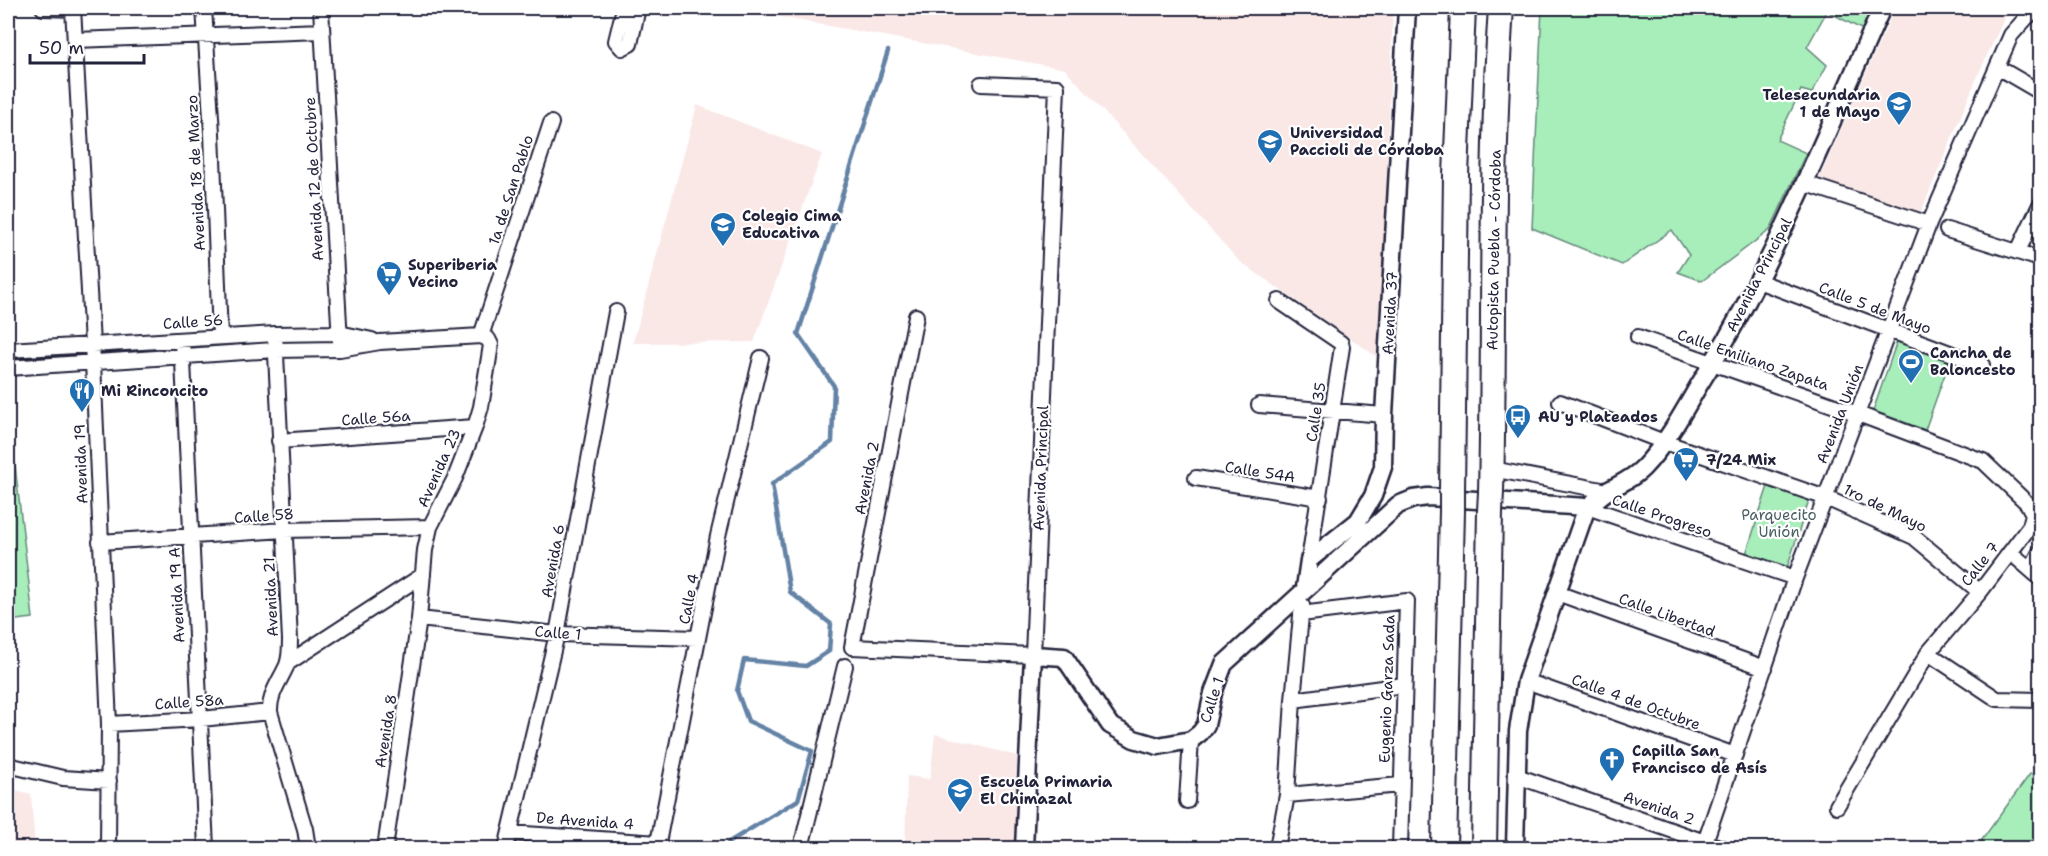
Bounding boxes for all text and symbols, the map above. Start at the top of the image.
scale bar [30,27,144,65]
text: 50 m [39,36,84,60]
place label: Telesecundaria 1 de Mayo [1763,85,1881,122]
school or university icon: Telesecundaria 1 de Mayo [1884,89,1914,127]
street label: Avenida 18 de Marzo [182,94,210,252]
street label: Avenida 12 de Octubre [300,97,328,261]
place label: Universidad Paccioli de Córdoba [1290,123,1445,160]
school or university icon: Universidad Paccioli de Córdoba [1255,127,1285,165]
street label: 1a de San Pablo [484,133,538,247]
street label: Autopista Puebla - Córdoba [1482,149,1506,351]
place label: Colegio Cima Educativa [742,206,842,243]
school or university icon: Colegio Cima Educativa [708,210,738,248]
street label: Avenida Principal [1722,214,1797,336]
place label: Superiberia Vecino [408,255,498,292]
supermarket icon: Superiberia Vecino [374,259,404,297]
street label: Avenida 37 [1378,271,1402,355]
street label: Calle 5 de Mayo [1816,277,1934,339]
street label: Calle 56 [162,310,224,334]
street label: Calle Emiliano Zapata [1675,325,1832,396]
place label: Cancha de Baloncesto [1930,343,2016,380]
sports icon: Cancha de Baloncesto [1896,347,1926,385]
street label: Avenida Unión [1812,361,1868,467]
restaurant icon: Mi Rinconcito [67,376,97,414]
place label: Mi Rinconcito [101,381,209,401]
street label: Calle 35 [1301,381,1331,443]
bus stop icon: AU y Plateados [1503,402,1533,440]
street label: Avenida Principal [1029,404,1053,531]
street label: Calle 56a [341,406,412,430]
place label: AU y Plateados [1538,407,1658,427]
street label: Avenida 19 [70,424,92,504]
street label: Avenida 23 [413,426,465,510]
street label: Avenida 2 [850,440,884,516]
supermarket icon: 7/24 Mix [1671,445,1701,483]
place label: 7/24 Mix [1706,450,1776,470]
street label: Calle 54A [1223,457,1297,487]
street label: 1ro de Mayo [1840,479,1930,537]
street label: Calle Progreso [1609,490,1715,542]
street label: Calle 58 [233,504,295,528]
park label: Parquecito Unión [1741,505,1817,542]
street label: Avenida 6 [537,523,569,599]
street label: Calle 7 [1956,538,2004,590]
street label: Avenida 19 A [164,546,189,643]
street label: Avenida 21 [259,557,283,637]
street label: Calle 4 [674,572,704,626]
street label: Calle Libertad [1616,588,1718,642]
street label: Eugenio Garza Sada [1374,614,1400,763]
street label: Calle 1 [534,621,582,645]
street label: Calle 4 de Octubre [1569,669,1703,735]
street label: Calle 1 [1195,675,1229,725]
street label: Calle 58a [154,690,225,714]
street label: Avenida 8 [370,693,402,769]
place label: Capilla San Francisco de Asís [1632,741,1767,778]
church icon: Capilla San Francisco de Asís [1597,745,1627,783]
place label: Escuela Primaria El Chimazal [980,772,1113,809]
school or university icon: Escuela Primaria El Chimazal [945,776,975,814]
street label: Avenida 2 [1621,786,1697,830]
street label: De Avenida 4 [536,808,634,834]

